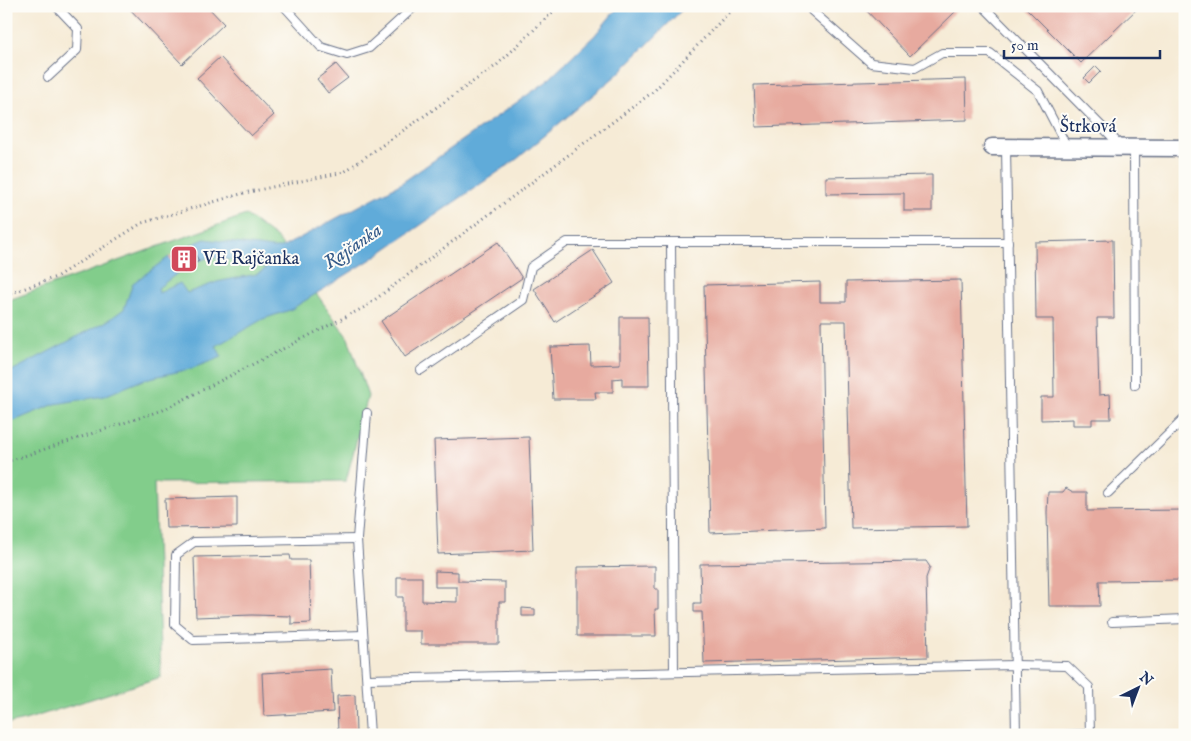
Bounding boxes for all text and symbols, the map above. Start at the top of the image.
scale bar [1004,28,1160,60]
text: 50 m [1011,36,1039,55]
street label: Štrková [1060,114,1117,139]
water label: Rajčanka [319,219,387,275]
building icon: VE Rajčanka [169,244,199,274]
place label: VE Rajčanka [202,248,300,271]
north arrow [1114,664,1164,714]
text: N [1135,668,1157,690]

